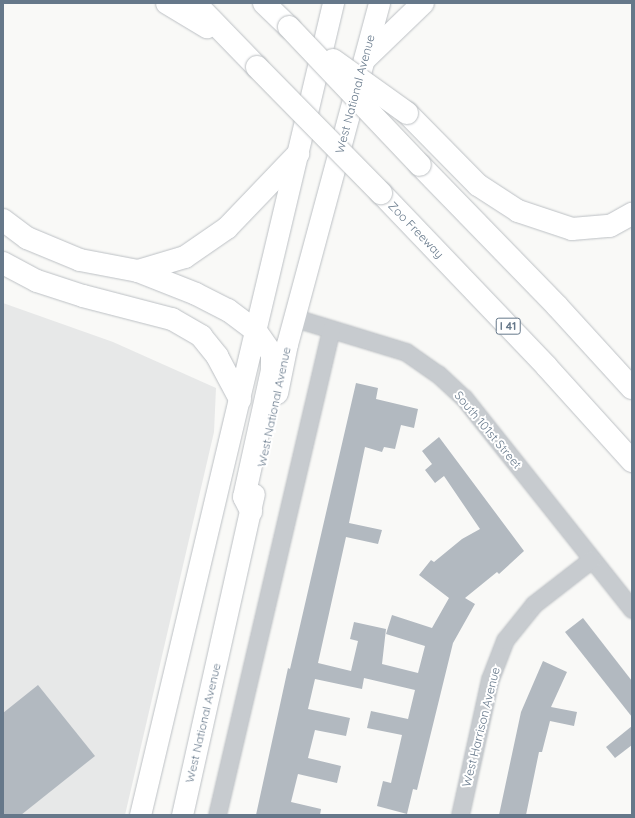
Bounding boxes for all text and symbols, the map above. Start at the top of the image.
street label: West National Avenue [332,33,378,155]
street label: Zoo Freeway [385,199,447,261]
road number: I 41 [495,317,521,335]
street label: West National Avenue [254,346,294,468]
street label: South 101st Street [451,388,525,472]
street label: West National Avenue [182,662,224,784]
street label: West Harrison Avenue [459,666,503,788]

